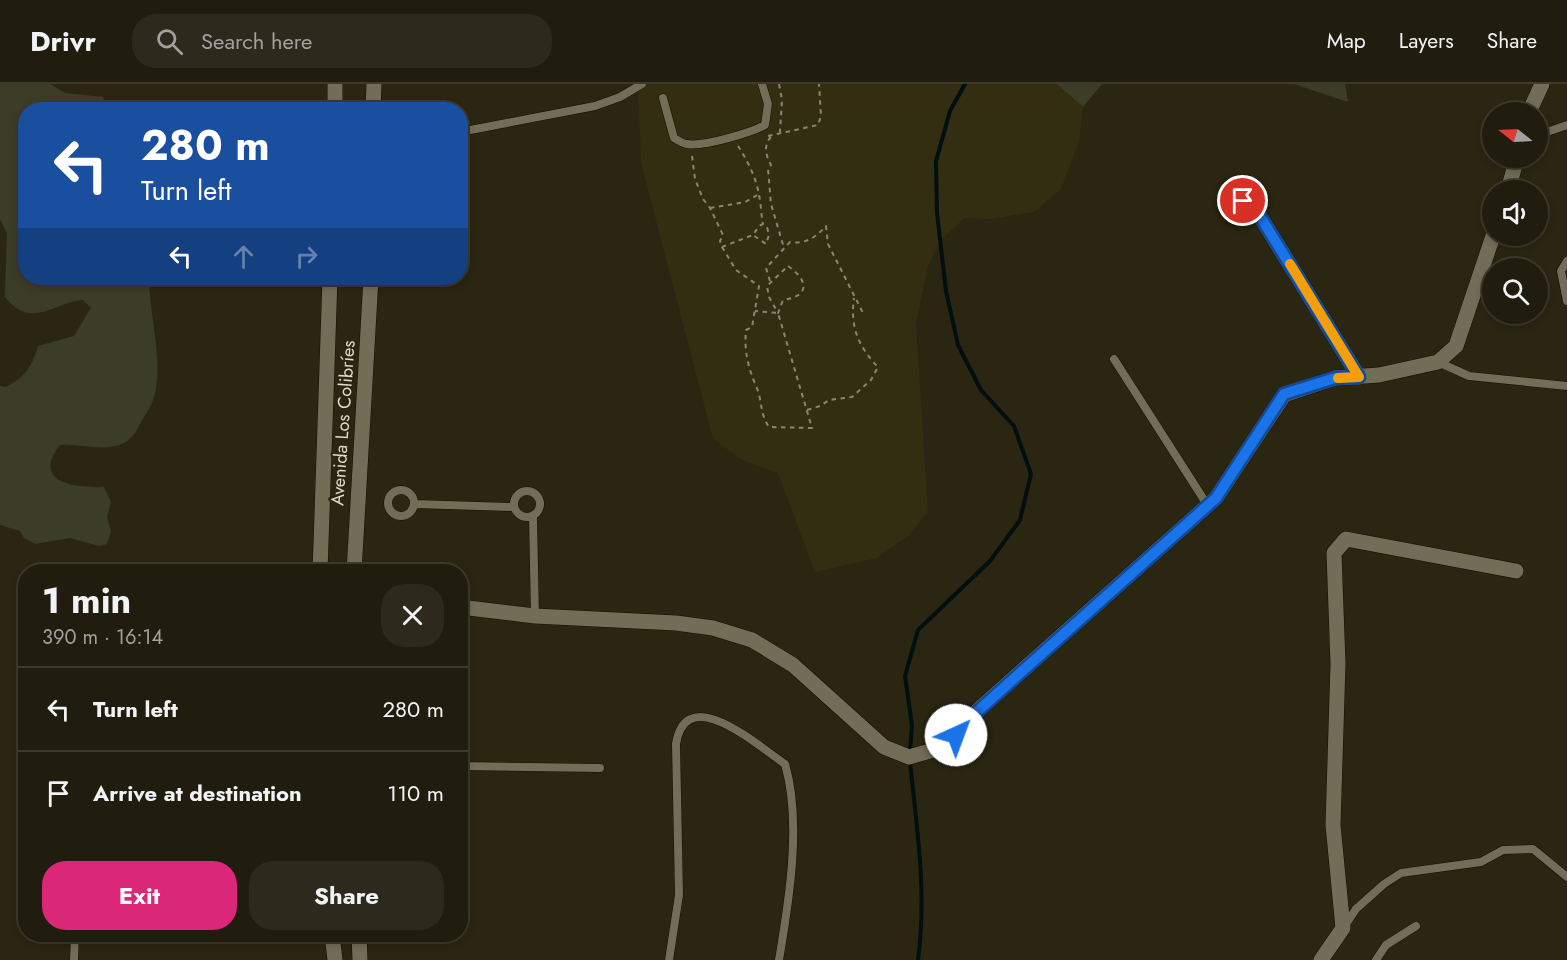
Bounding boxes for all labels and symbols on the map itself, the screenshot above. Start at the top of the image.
north arrow [1482,102,1548,168]
pin [1217,175,1268,226]
street label: Avenida Los Colibríes [324,340,362,506]
position arrow [924,703,988,767]

